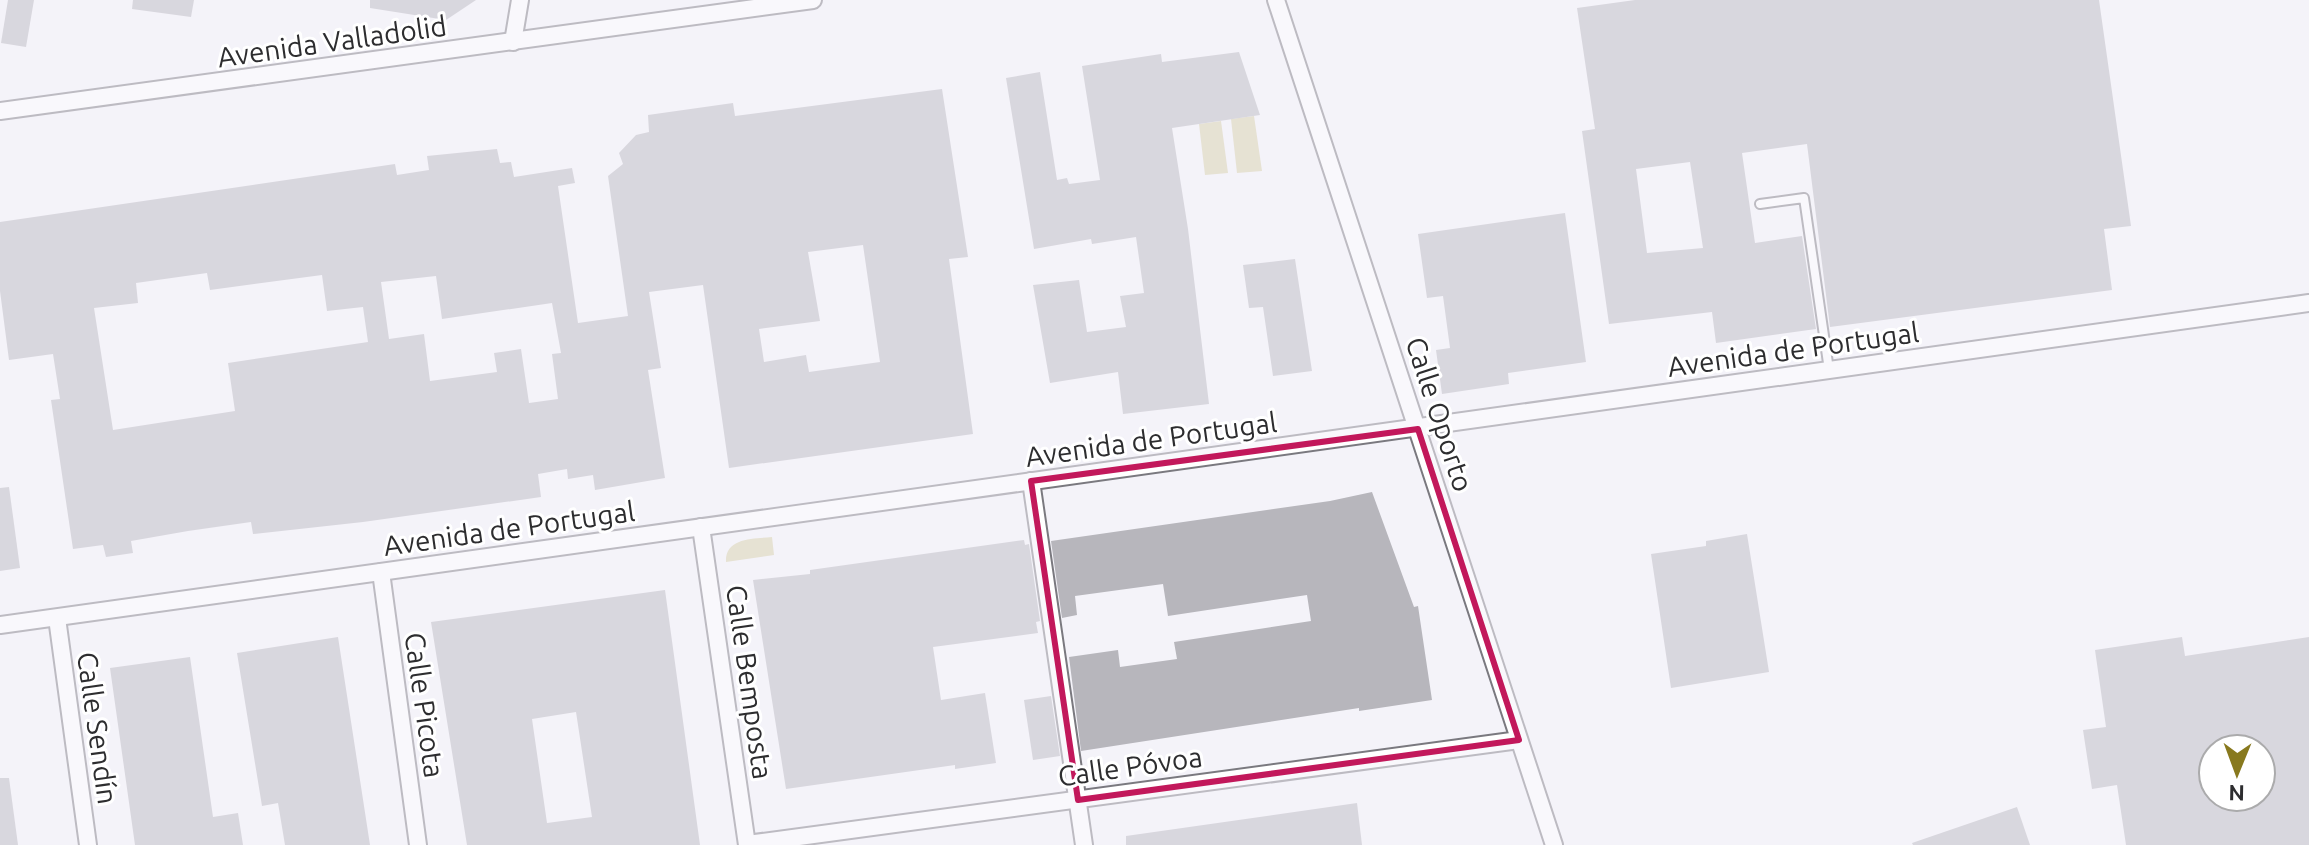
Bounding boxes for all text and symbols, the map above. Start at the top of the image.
street label: Avenida Valladolid [215,10,449,72]
street label: Avenida de Portugal [1665,316,1921,382]
street label: Calle Oporto [1400,333,1480,495]
street label: Avenida de Portugal [1023,406,1279,472]
street label: Avenida de Portugal [381,495,637,561]
street label: Calle Bemposta [721,583,779,781]
street label: Calle Picota [399,630,451,780]
street label: Calle Sendín [72,650,124,806]
north arrow [2197,733,2277,813]
street label: Calle Póvoa [1056,741,1204,791]
text: N [2228,781,2245,806]

